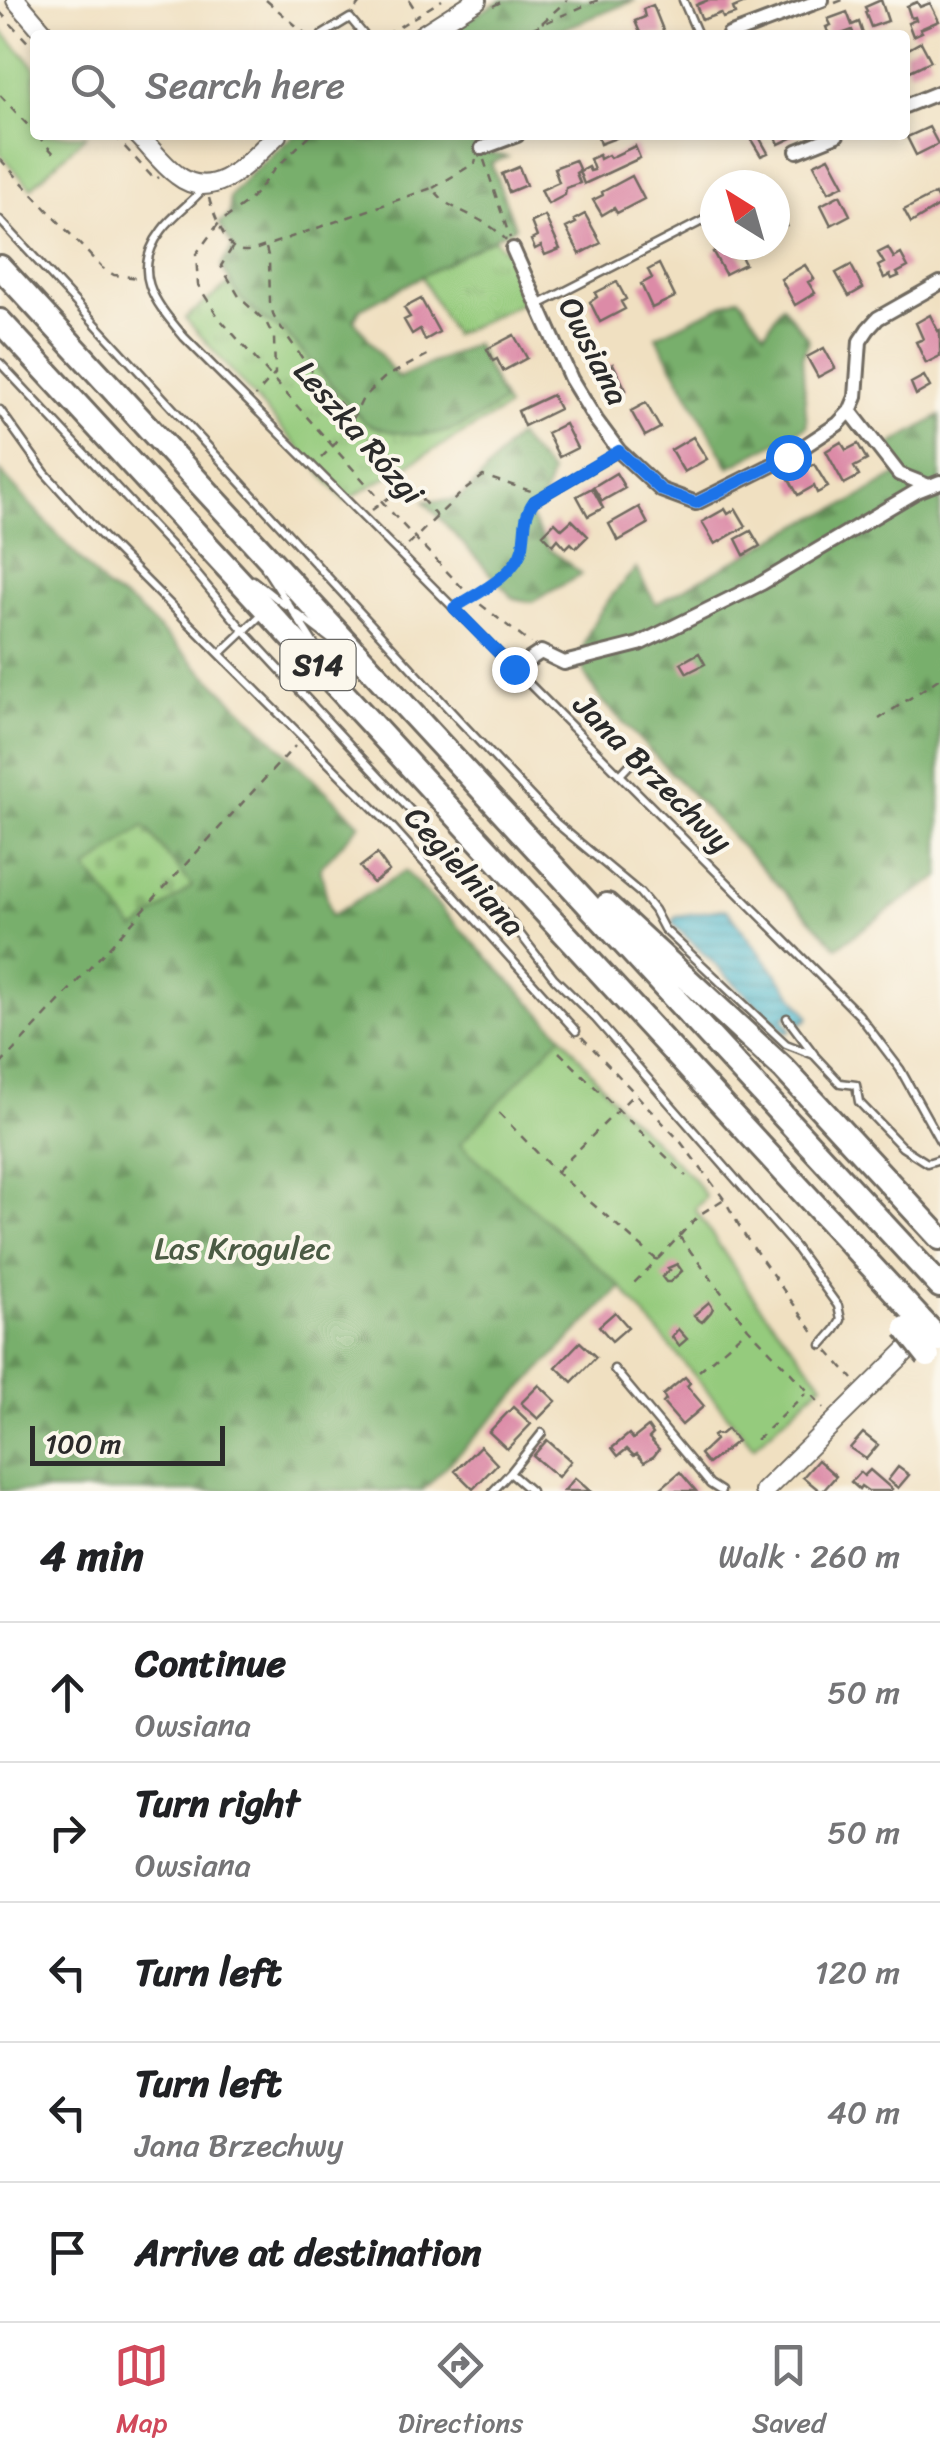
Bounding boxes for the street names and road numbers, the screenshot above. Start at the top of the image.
street label: Owsiana [542,287,645,416]
street label: Leszka Rózgi [279,346,439,519]
road number: S14 [280,640,356,690]
street label: Jana Brzechwy [558,679,747,867]
street label: Cegielniana [389,792,540,950]

